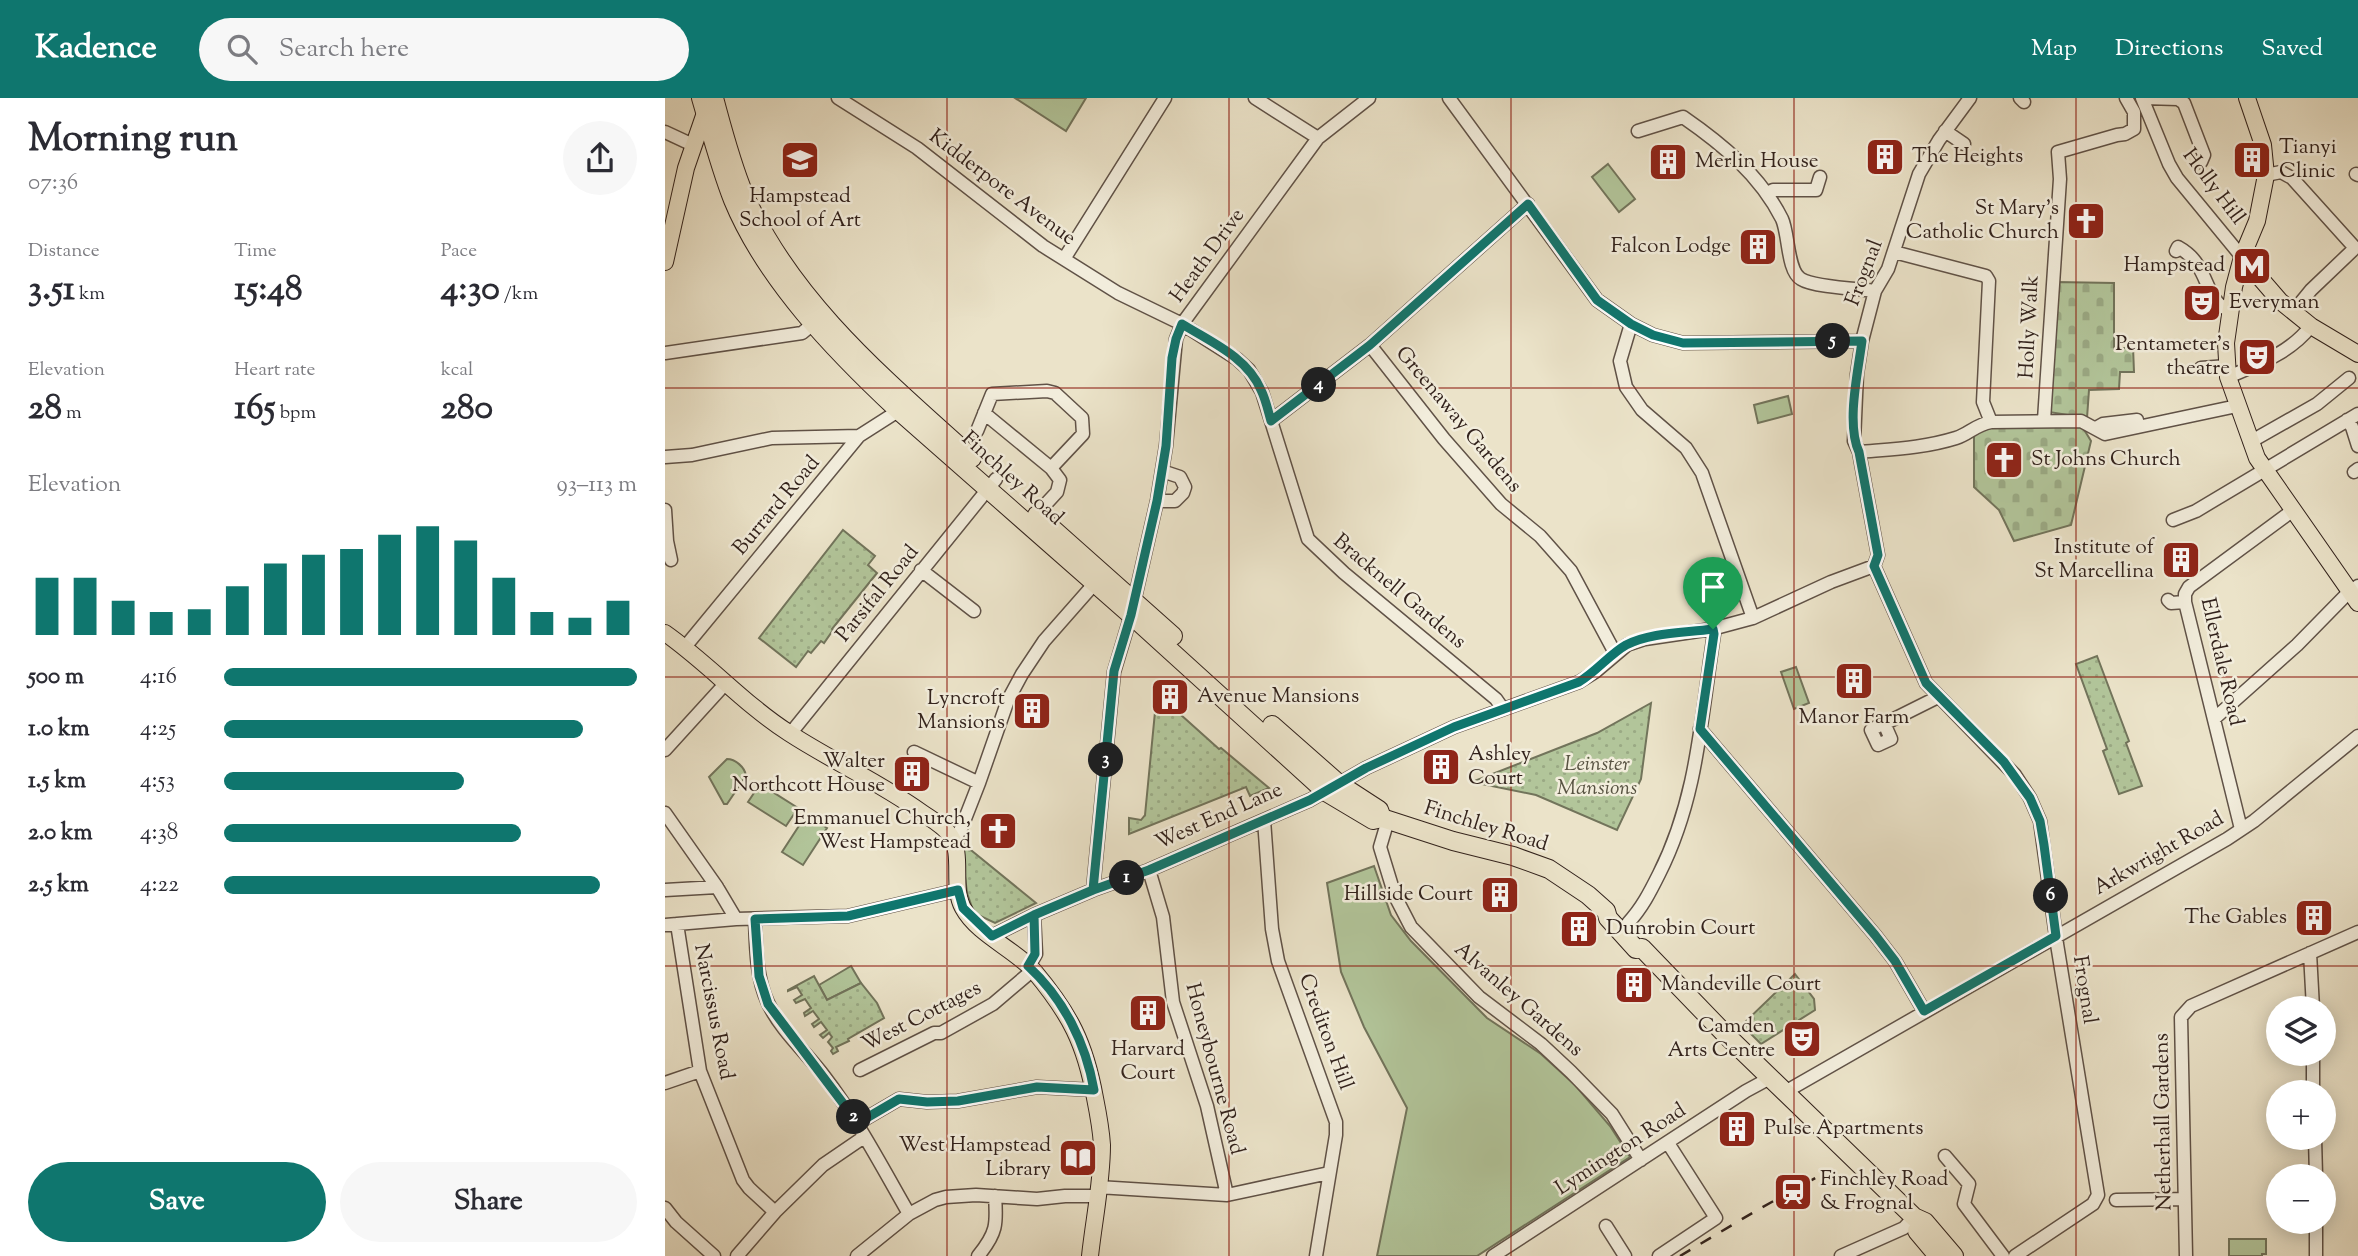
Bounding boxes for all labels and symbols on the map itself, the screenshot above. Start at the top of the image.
street label: Kidderpore Avenue [922,123,1082,253]
place label: Tianyi Clinic [2279,133,2337,187]
building icon: The Heights [1864,136,1906,178]
school or university icon: Hampstead School of Art [779,139,821,181]
building icon: Tianyi Clinic [2231,139,2273,181]
building icon: Merlin House [1647,141,1689,183]
place label: The Heights [1912,142,2023,172]
street label: Holly Hill [2174,143,2252,232]
place label: Merlin House [1695,147,1818,177]
place label: Hampstead School of Art [739,182,861,236]
place label: St Mary's Catholic Church [1906,194,2059,248]
church icon: St Mary's Catholic Church [2065,200,2107,242]
street label: Heath Drive [1163,203,1253,309]
building icon: Falcon Lodge [1737,226,1779,268]
place label: Falcon Lodge [1611,232,1731,262]
street label: Frognal [1839,235,1891,311]
metro station icon: Hampstead [2231,245,2273,287]
place label: Hampstead [2123,251,2225,281]
street label: Holly Walk [2012,274,2048,380]
theatre icon: Everyman [2181,282,2223,324]
place label: Everyman [2229,288,2320,318]
pin: 5 [1815,324,1851,358]
place label: Pentameter's theatre [2115,330,2230,384]
theatre icon: Pentameter's theatre [2236,336,2278,378]
street label: Greenaway Gardens [1388,340,1528,500]
pin: 4 [1301,368,1337,402]
street label: Finchley Road [954,425,1070,533]
church icon: St Johns Church [1983,439,2025,481]
place label: St Johns Church [2031,445,2181,475]
street label: Burrard Road [726,450,828,562]
street label: Bracknell Gardens [1326,527,1472,657]
place label: Institute of St Marcellina [2034,533,2156,587]
street label: Parsifal Road [829,539,927,649]
building icon: Institute of St Marcellina [2160,539,2202,581]
pin [1683,557,1743,629]
street label: Ellerdale Road [2192,595,2250,729]
building icon: Manor Farm [1833,660,1875,702]
building icon: Avenue Mansions [1149,676,1191,718]
place label: Avenue Mansions [1197,682,1359,712]
place label: Lyncroft Mansions [917,684,1005,738]
building icon: Lyncroft Mansions [1011,690,1053,732]
place label: Manor Farm [1799,703,1909,733]
place label: Ashley Court [1468,740,1532,794]
pin: 3 [1089,742,1123,778]
building icon: Ashley Court [1420,746,1462,788]
place label: Walter Northcott House [732,747,885,801]
park label: Leinster Mansions [1557,750,1637,804]
building icon: Walter Northcott House [891,753,933,795]
street label: West End Lane [1151,776,1287,858]
street label: Finchley Road [1420,794,1552,860]
place label: Emmanuel Church, West Hampstead [794,804,971,858]
street label: Arkwright Road [2088,804,2230,904]
church icon: Emmanuel Church, West Hampstead [977,810,1019,852]
pin: 1 [1109,860,1145,896]
building icon: Hillside Court [1479,874,1521,916]
pin: 6 [2033,878,2069,914]
place label: Hillside Court [1344,880,1473,910]
building icon: The Gables [2293,897,2335,939]
place label: The Gables [2184,903,2287,933]
building icon: Dunrobin Court [1558,908,1600,950]
place label: Dunrobin Court [1606,914,1755,944]
street label: Alvanley Gardens [1447,935,1589,1065]
street label: Narcissus Road [685,941,741,1083]
street label: Frognal [2064,954,2104,1026]
building icon: Mandeville Court [1613,964,1655,1006]
street label: Crediton Hill [1290,970,1360,1095]
place label: Mandeville Court [1661,970,1821,1000]
street label: West Cottages [857,974,987,1060]
street label: Honeybourne Road [1177,980,1251,1158]
building icon: Harvard Court [1127,992,1169,1034]
place label: Camden Arts Centre [1667,1012,1775,1066]
theatre icon: Camden Arts Centre [1781,1018,1823,1060]
street label: Netherhall Gardens [2147,1033,2181,1211]
place label: Harvard Court [1111,1035,1185,1089]
street label: Lymington Road [1549,1096,1693,1204]
pin: 2 [837,1100,871,1134]
building icon: Pulse Apartments [1716,1108,1758,1150]
place label: Pulse Apartments [1764,1114,1924,1144]
place label: West Hampstead Library [898,1131,1052,1185]
library icon: West Hampstead Library [1057,1137,1099,1179]
place label: Finchley Road & Frognal [1820,1165,1949,1219]
station icon: Finchley Road & Frognal [1772,1171,1814,1213]

